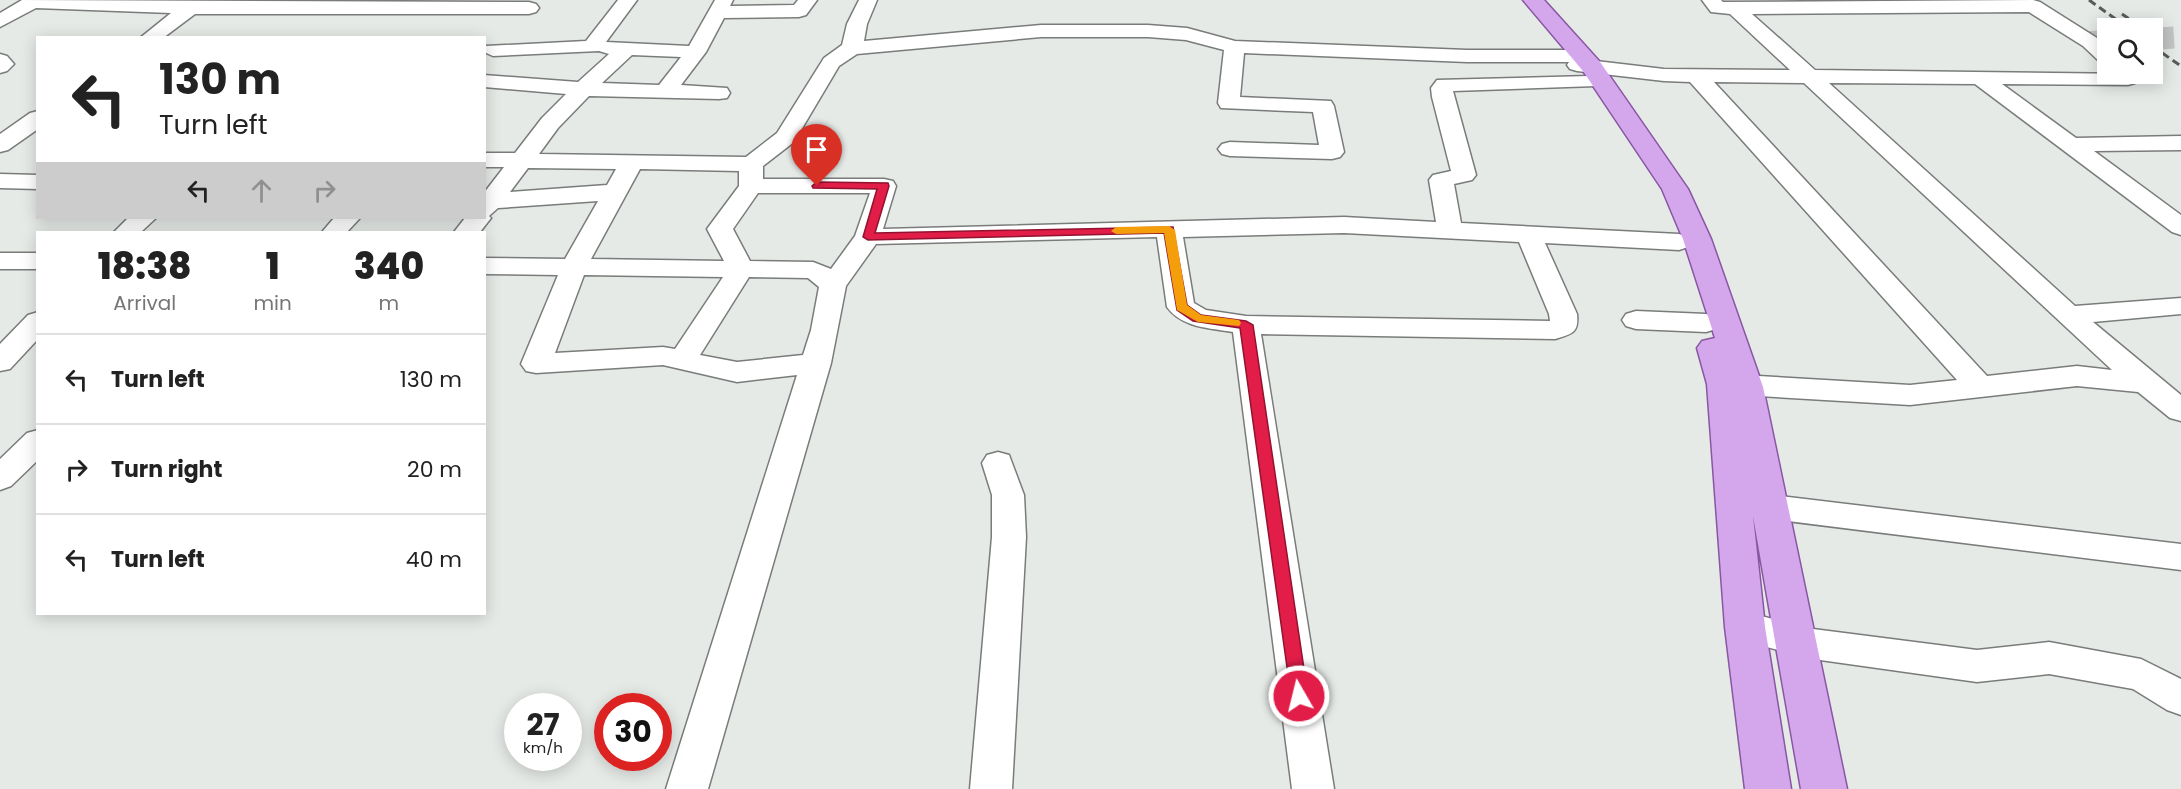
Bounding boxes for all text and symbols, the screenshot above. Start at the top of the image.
map controls [2097,18,2163,84]
button: search [2097,18,2163,84]
text: 130 m [159,50,281,109]
icon: left [60,60,138,138]
text: Turn left [159,106,268,143]
pin [791,124,842,186]
icon: arrive [800,133,833,166]
icon: left [182,174,215,207]
icon: ahead [245,174,278,207]
icon: right [308,174,341,207]
text: 18:38 [98,241,192,292]
text: 1 [266,241,280,292]
text: 340 [354,241,424,292]
text: Arrival [113,289,176,317]
text: min [253,289,292,317]
text: m [379,289,399,317]
icon: left [60,363,93,396]
text: Turn left [111,364,205,395]
text: 130 m [400,364,462,395]
icon: right [60,453,93,486]
text: Turn right [111,454,222,485]
text: 20 m [407,454,462,485]
icon: left [60,543,93,576]
text: Turn left [111,544,205,575]
text: 40 m [406,544,462,575]
position arrow [1267,664,1331,728]
speed limit sign: 30 [594,693,672,771]
text: 27 [526,703,560,746]
text: km/h [523,737,563,758]

